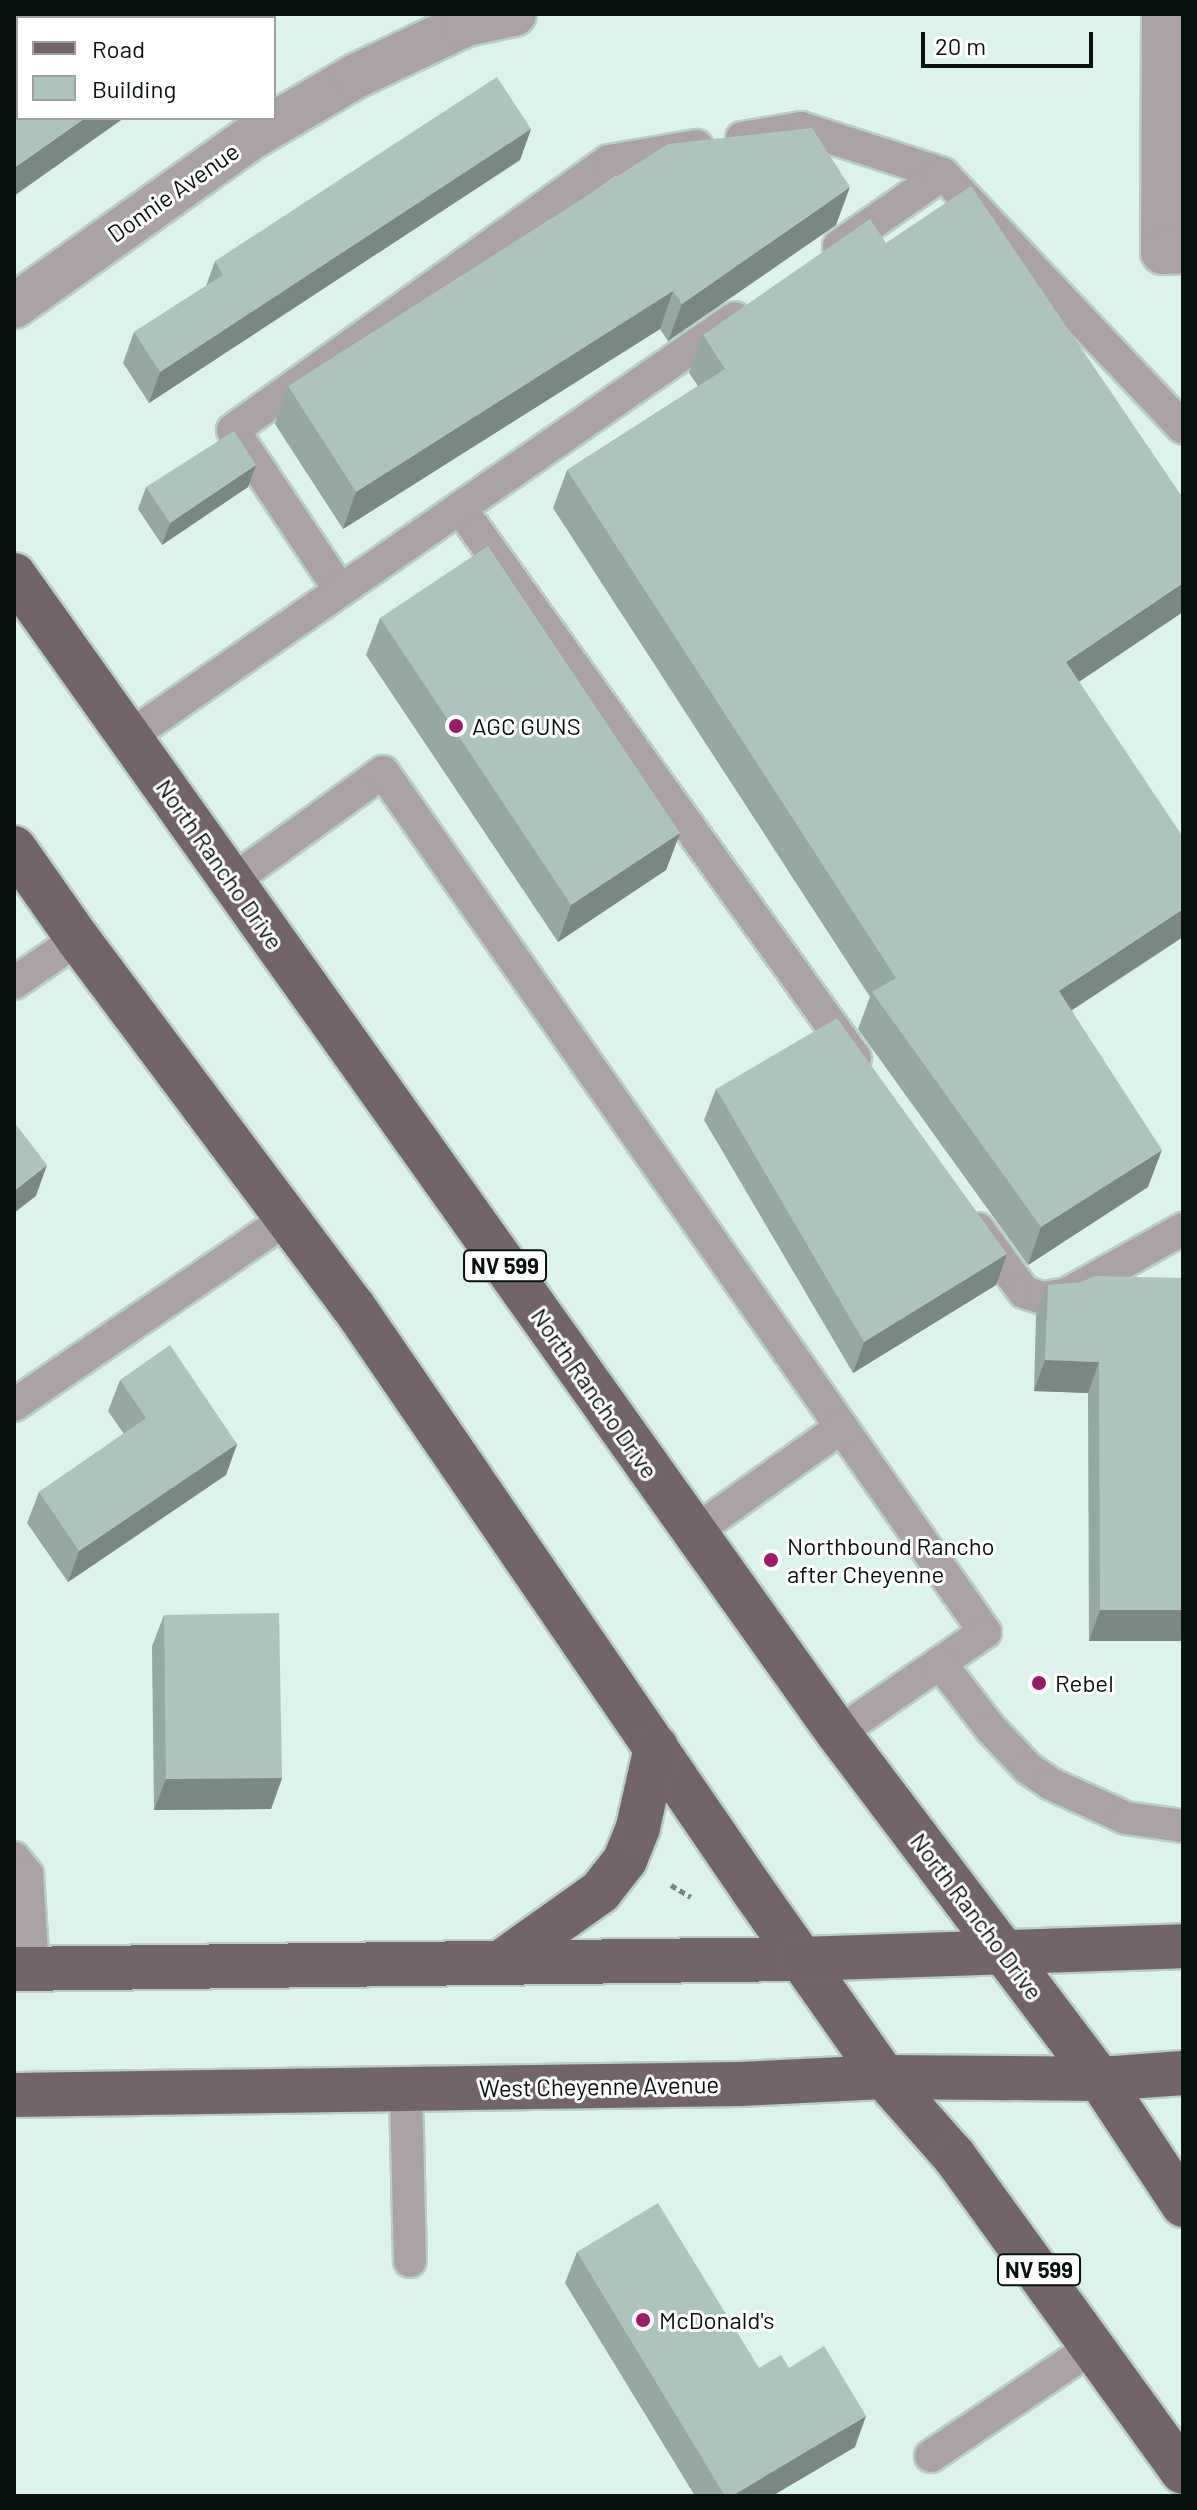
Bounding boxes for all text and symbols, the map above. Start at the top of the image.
legend [16,16,276,120]
scale bar [925,16,1097,66]
text: 20 m [935,31,986,60]
text: Road [92,34,145,63]
text: Building [92,74,176,103]
street label: Donnie Avenue [102,136,244,248]
place label: AGC GUNS [472,712,581,740]
marker: AGC GUNS [447,717,465,735]
street label: North Rancho Drive [151,773,289,955]
road number: NV 599 [463,1248,547,1284]
street label: North Rancho Drive [526,1302,664,1484]
place label: Northbound Rancho after Cheyenne [787,1532,995,1588]
marker: Northbound Rancho after Cheyenne [762,1551,780,1569]
place label: Rebel [1055,1669,1114,1697]
marker: Rebel [1030,1674,1048,1692]
street label: North Rancho Drive [905,1827,1049,2005]
street label: West Cheyenne Avenue [479,2070,719,2102]
road number: NV 599 [997,2252,1081,2288]
place label: McDonald's [659,2306,774,2334]
marker: McDonald's [634,2311,652,2329]

